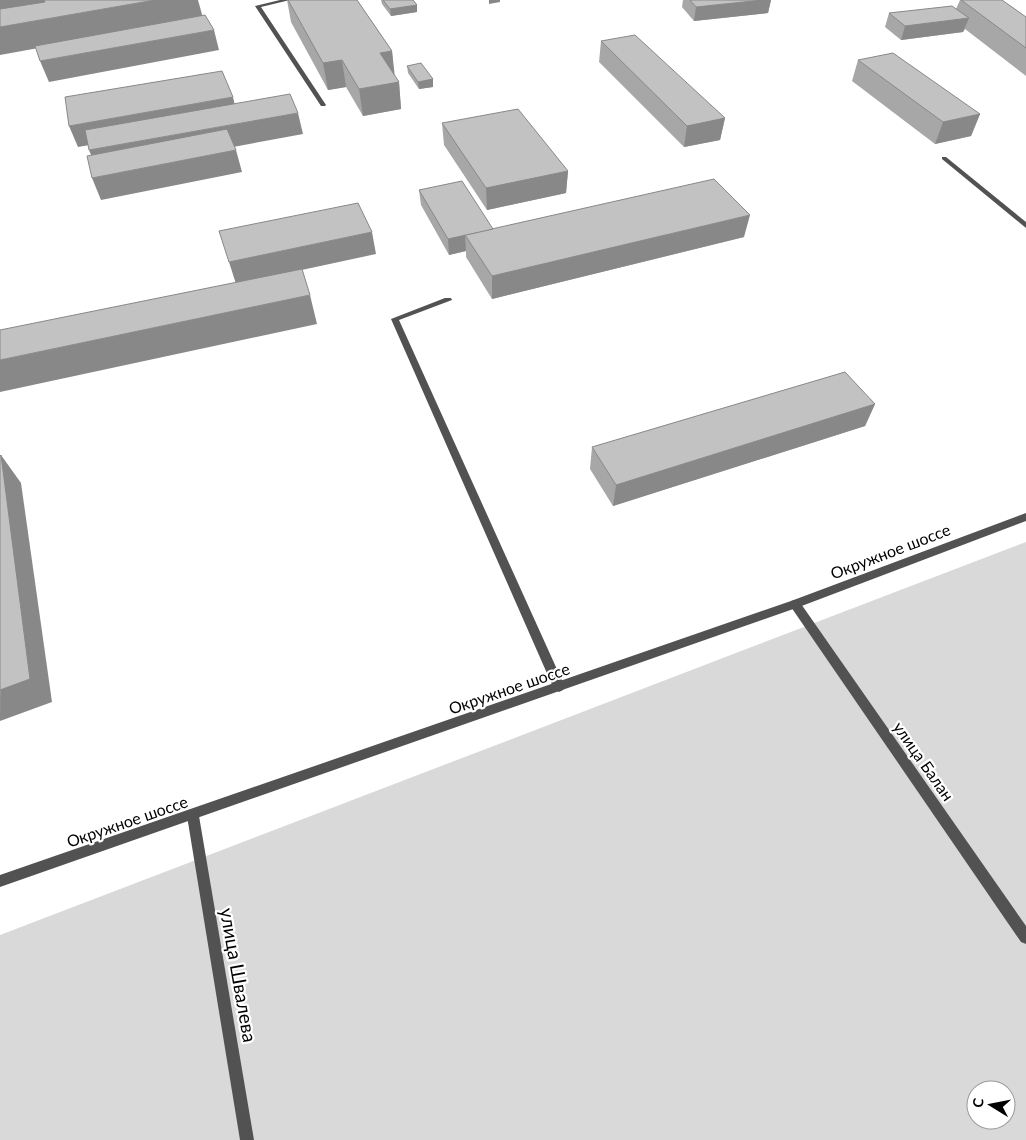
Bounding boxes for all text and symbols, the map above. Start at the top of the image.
street label: Окружное шоссе [827,519,953,583]
street label: Окружное шоссе [446,658,572,718]
street label: улица Балан [890,718,958,804]
street label: Окружное шоссе [64,791,190,851]
street label: улица Швалева [216,906,262,1044]
north arrow [966,1080,1016,1130]
text: С [969,1096,987,1109]

